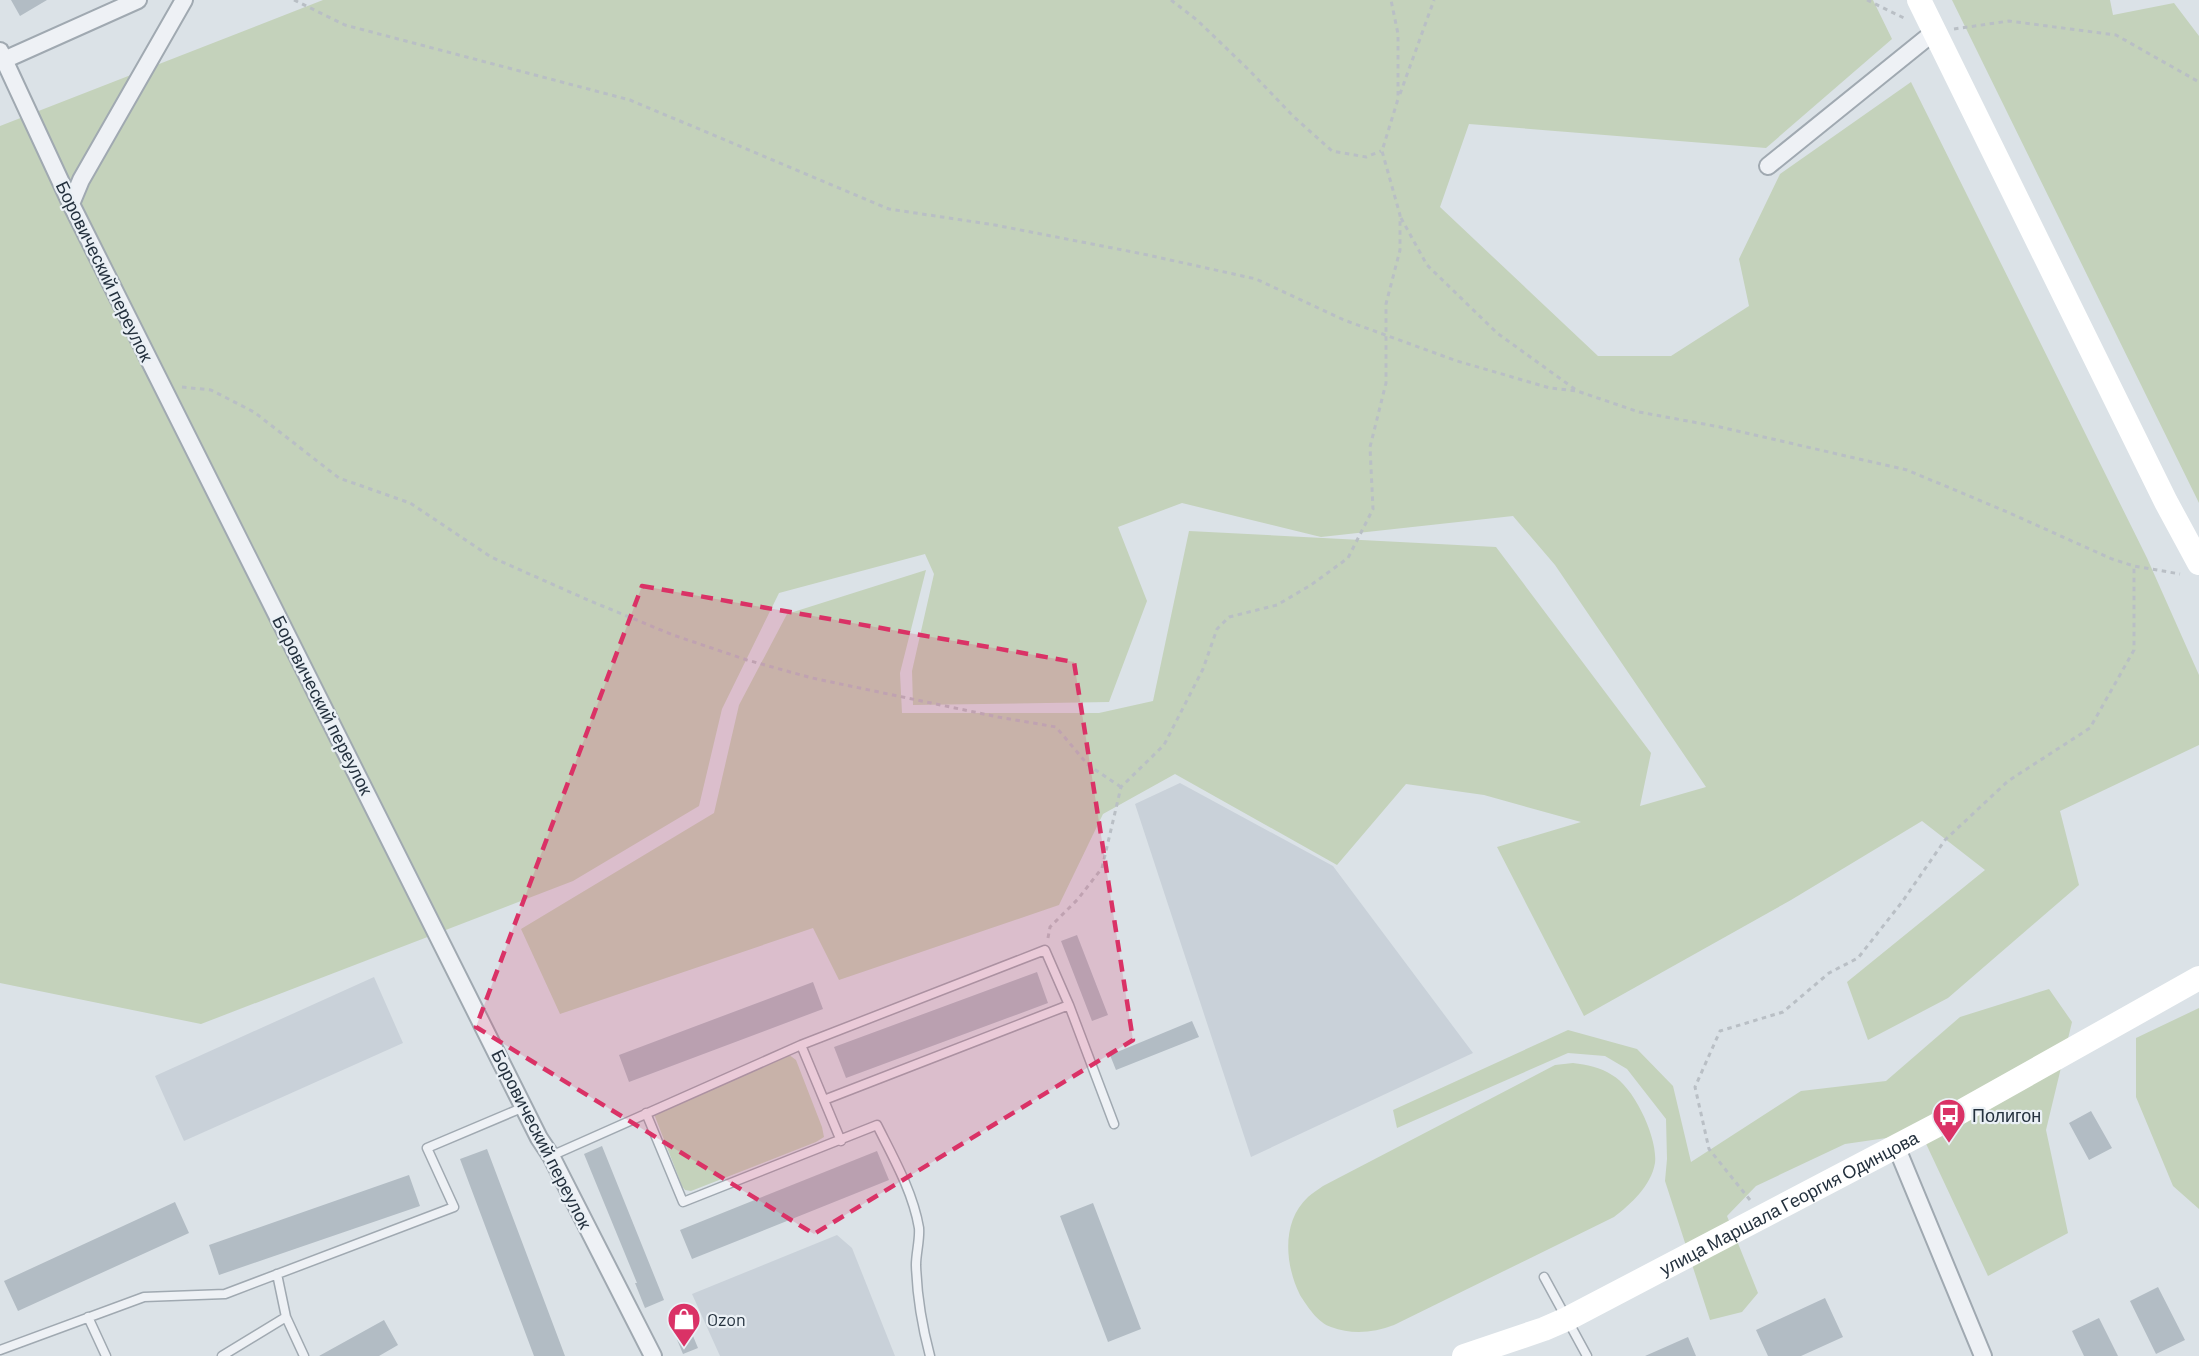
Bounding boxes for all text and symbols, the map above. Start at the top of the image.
street label: Боровический переулок [52,177,158,365]
street label: Боровический переулок [268,612,378,798]
street label: Боровический переулок [487,1046,597,1232]
bus stop icon: Полигон [1931,1097,1967,1144]
place label: Полигон [1972,1104,2041,1126]
street label: улица Маршала Георгия Одинцова [1656,1125,1923,1280]
shop icon: Ozon [666,1301,702,1348]
place label: Ozon [707,1308,746,1330]

